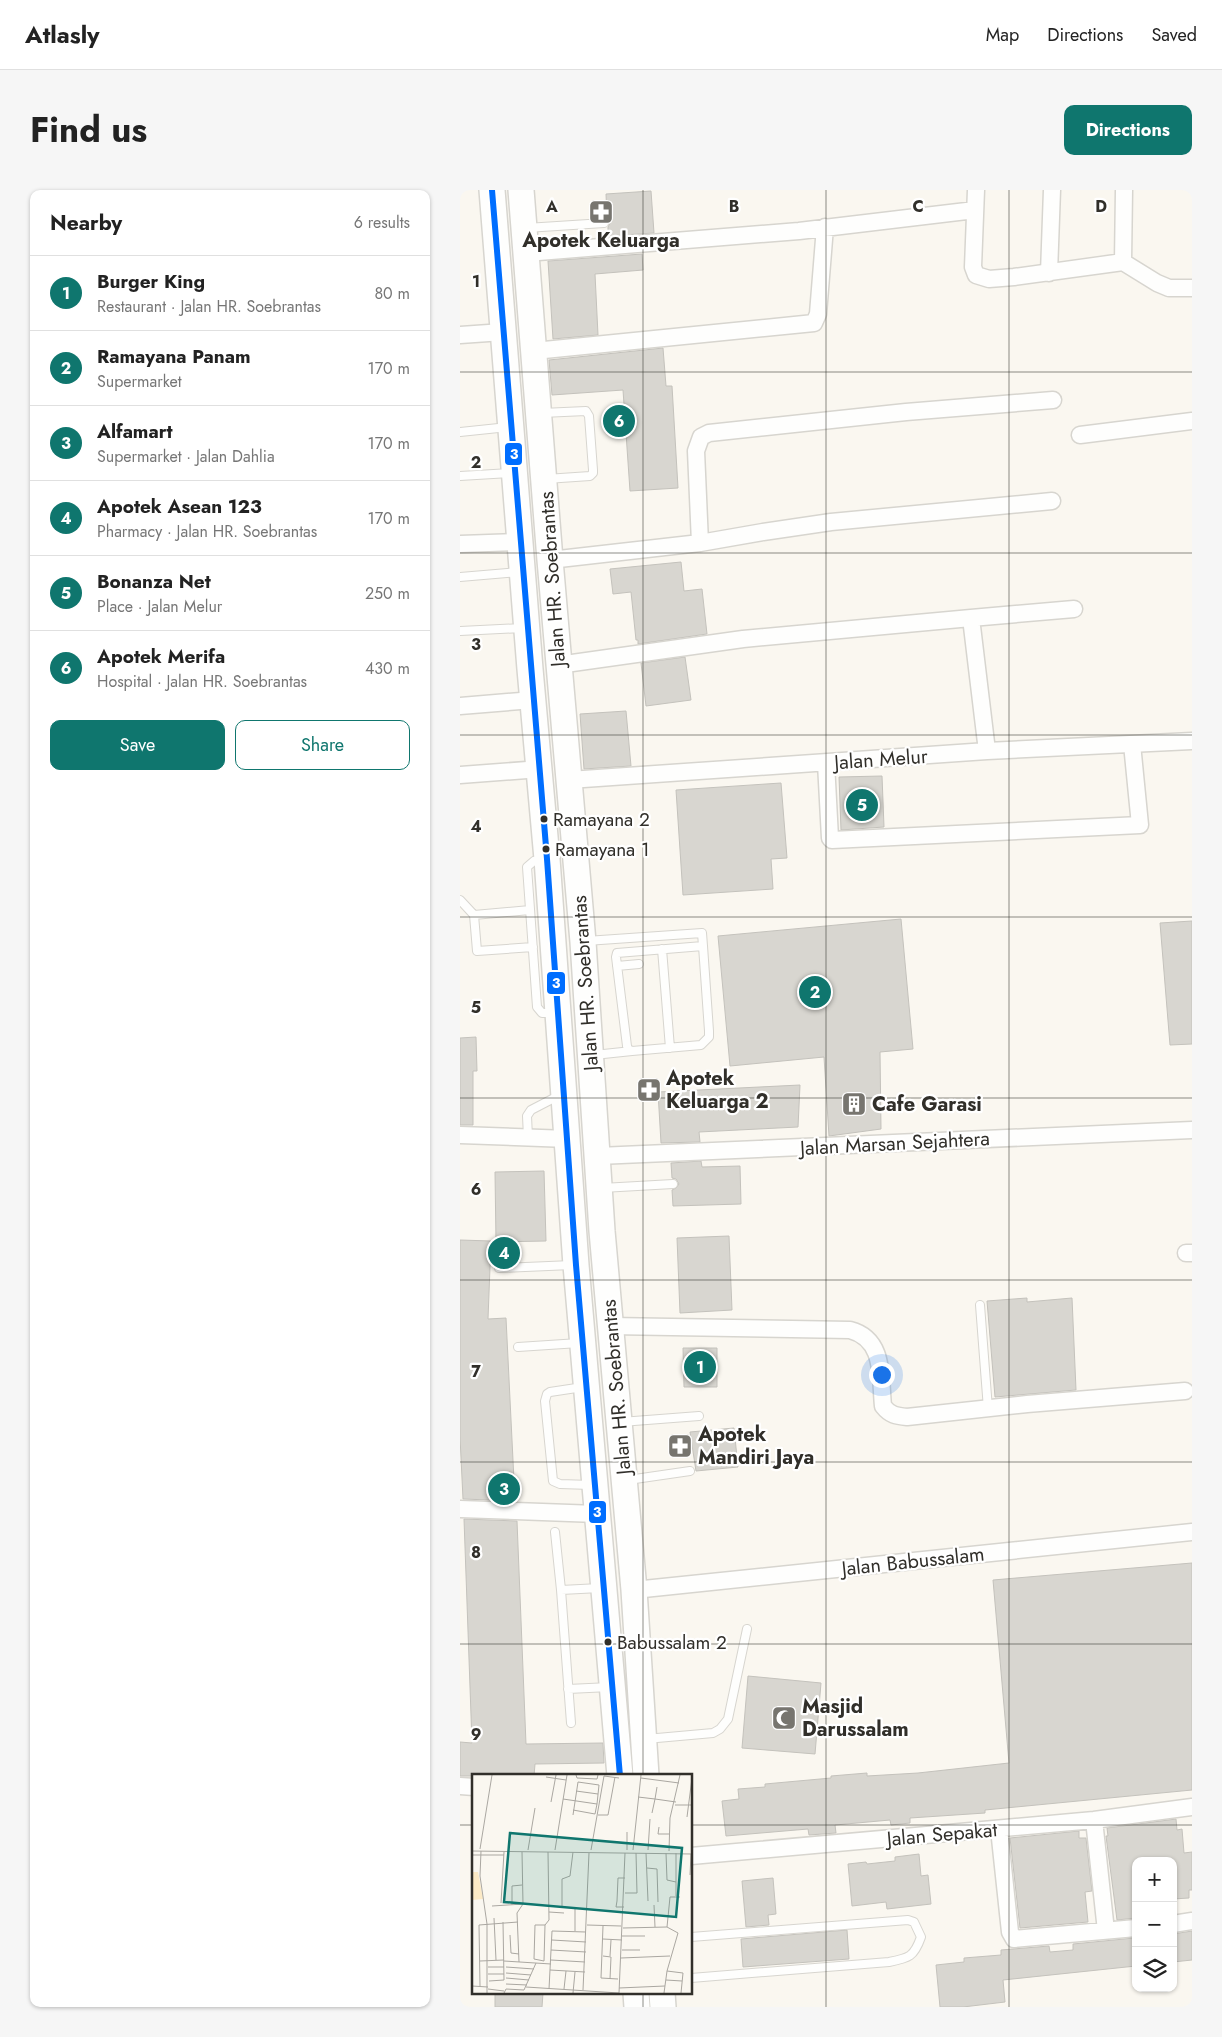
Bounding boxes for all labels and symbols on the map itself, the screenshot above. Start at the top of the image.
text: A [545,195,558,218]
text: B [729,195,739,218]
text: C [912,195,924,218]
text: D [1095,195,1107,218]
pharmacy icon: Apotek Keluarga [588,199,614,225]
place label: Apotek Keluarga [521,226,680,255]
text: 1 [472,270,480,293]
pin: 6 [603,402,635,440]
line badge: 3 [504,442,523,466]
text: 3 [510,444,519,464]
text: 2 [471,451,481,474]
street label: Jalan HR. Soebrantas [532,490,573,671]
text: 3 [471,633,481,656]
street label: Jalan Melur [830,742,929,777]
pin: 5 [846,786,878,824]
place label: Ramayana 2 [553,806,650,833]
marker: Ramayana 2 [539,814,549,824]
text: 4 [470,815,482,838]
place label: Ramayana 1 [555,836,650,863]
marker: Ramayana 1 [541,844,551,854]
street label: Jalan HR. Soebrantas [565,894,606,1075]
line badge: 3 [546,971,566,995]
text: 3 [552,973,561,993]
pin: 2 [799,973,831,1011]
text: 5 [471,996,481,1019]
place label: Apotek Keluarga 2 [665,1064,769,1116]
pharmacy icon: Apotek Keluarga 2 [636,1077,662,1103]
place label: Cafe Garasi [872,1090,982,1119]
building icon: Cafe Garasi [841,1091,867,1117]
street label: Jalan Marsan Sejahtera [796,1124,991,1163]
text: 6 [471,1178,481,1201]
pin: 4 [488,1234,520,1272]
street label: Jalan HR. Soebrantas [594,1298,639,1479]
pin: 1 [684,1348,716,1386]
text: 7 [471,1360,481,1383]
your location [869,1362,895,1388]
place label: Apotek Mandiri Jaya [697,1420,814,1472]
pharmacy icon: Apotek Mandiri Jaya [667,1433,693,1459]
pin: 3 [488,1470,520,1508]
line badge: 3 [588,1500,607,1524]
text: 3 [593,1502,602,1522]
street label: Jalan Babussalam [837,1540,986,1584]
text: 8 [471,1541,481,1564]
place label: Babussalam 2 [617,1629,727,1656]
marker: Babussalam 2 [603,1637,613,1647]
place label: Masjid Darussalam [802,1692,909,1744]
mosque icon: Masjid Darussalam [771,1705,797,1731]
text: 9 [471,1723,481,1746]
inset map [472,1774,692,1994]
street label: Jalan Sepakat [883,1815,999,1854]

